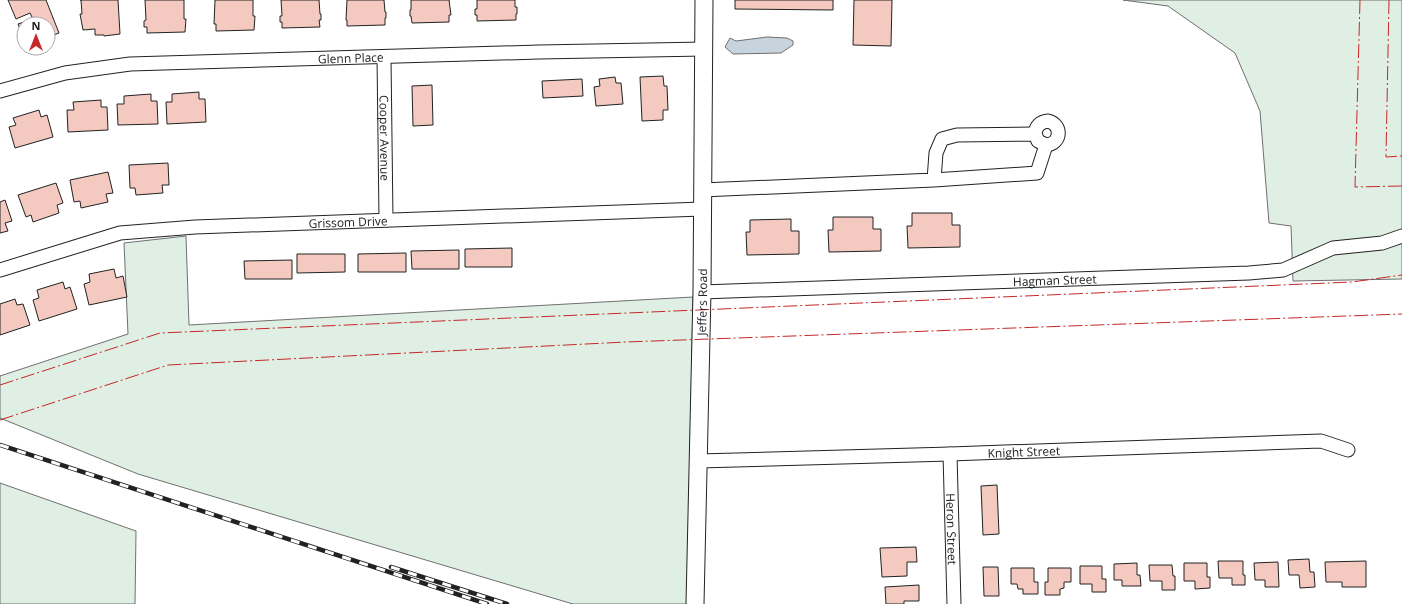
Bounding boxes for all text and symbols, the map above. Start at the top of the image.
north arrow [16,16,56,56]
text: N [32,18,40,33]
street label: Glenn Place [318,48,384,67]
street label: Cooper Avenue [376,95,394,181]
street label: Grissom Drive [308,212,388,231]
street label: Jeffers Road [692,268,711,337]
street label: Hagman Street [1013,270,1097,290]
street label: Knight Street [987,442,1060,461]
street label: Heron Street [943,493,961,565]

